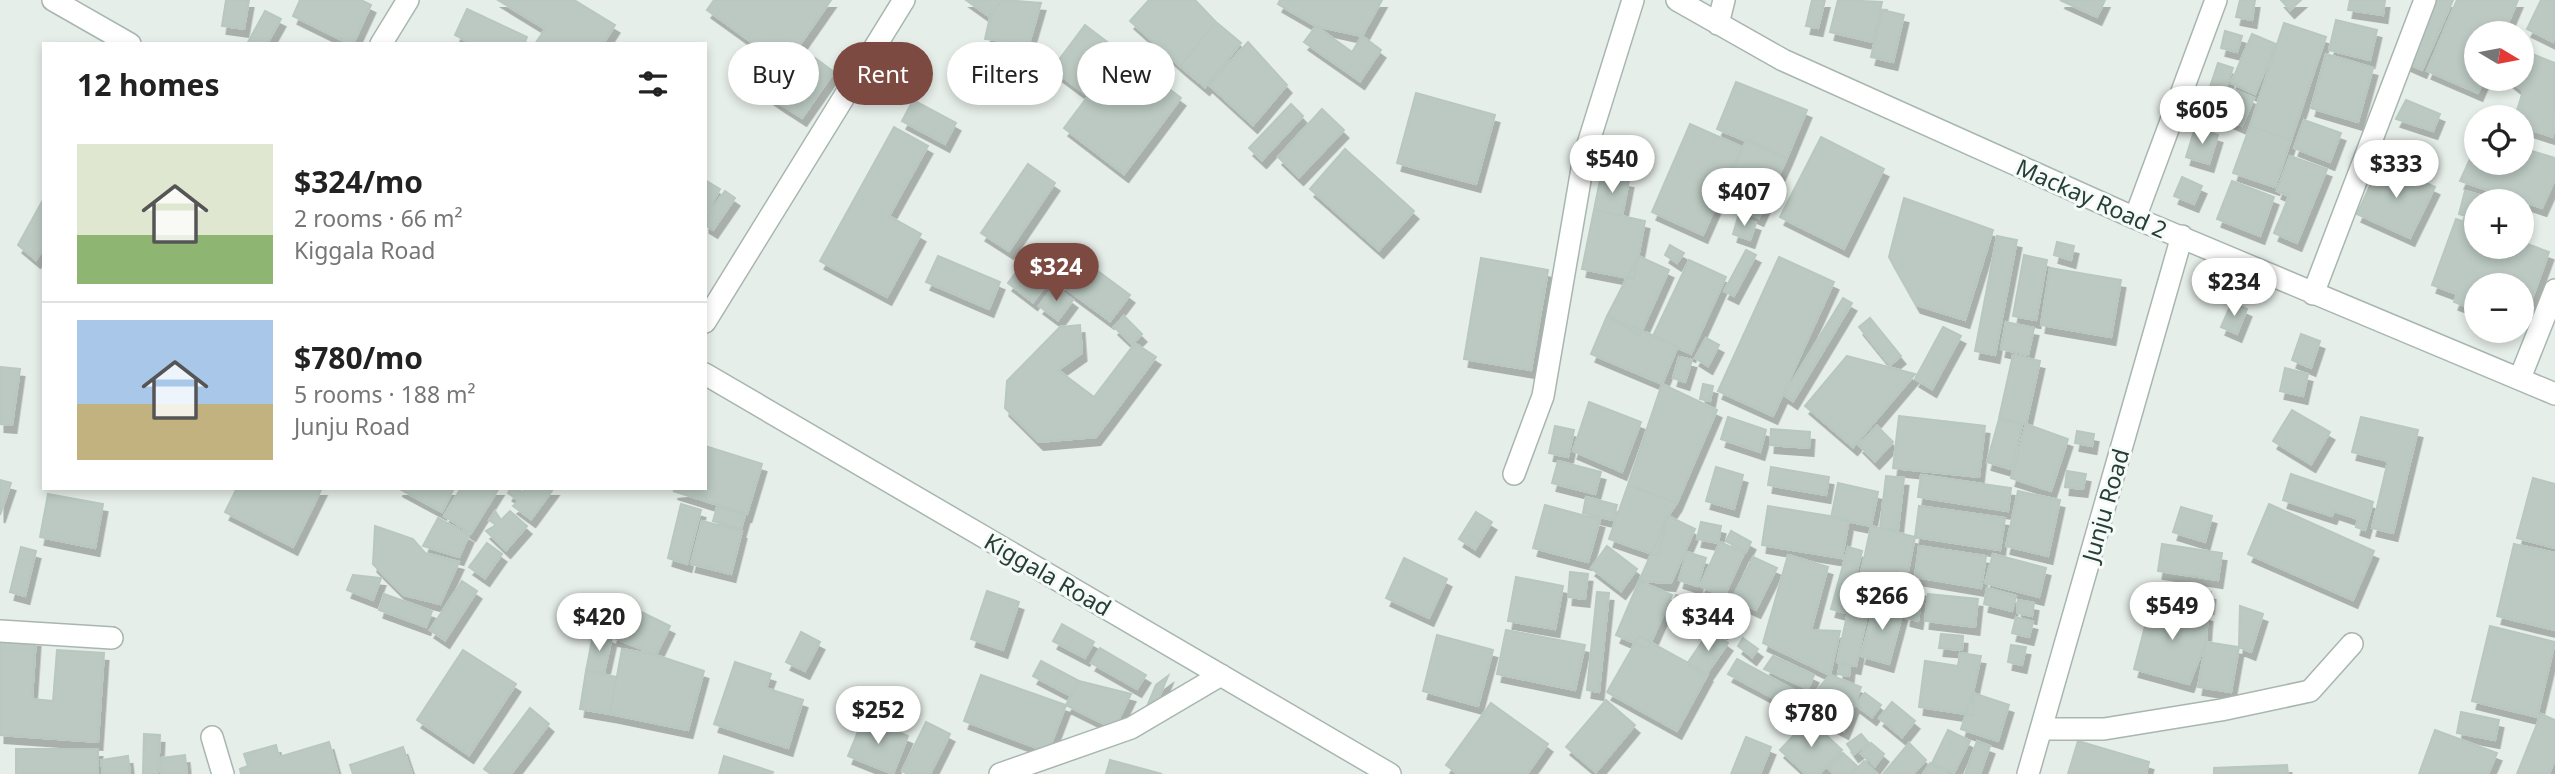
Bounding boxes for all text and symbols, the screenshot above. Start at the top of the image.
north arrow [2464,21,2534,91]
map controls [2464,21,2534,343]
chip: Buy [728,42,819,105]
chip: Rent [833,42,933,105]
chip: Filters [947,42,1063,105]
chip: New [1077,42,1175,105]
text: 12 homes [77,64,220,105]
icon: filters [634,65,672,103]
pin: $605 [2161,86,2243,146]
text: $605 [2176,93,2228,125]
button: locate [2464,105,2534,175]
pin: $540 [1571,136,1653,195]
pin: $333 [2355,140,2437,200]
text: $540 [1586,142,1638,174]
text: $333 [2370,147,2422,179]
street label: Mackay Road 2 [2011,150,2173,246]
text: $324/mo [294,161,423,202]
pin: $407 [1703,168,1785,228]
icon: home [133,172,217,256]
text: $407 [1718,175,1770,207]
button: + [2464,189,2534,259]
text: 2 rooms · 66 m² [294,202,463,234]
text: Kiggala Road [294,234,435,266]
pin: $324 [1015,244,1097,303]
text: $324 [1030,250,1082,282]
pin: $234 [2193,258,2275,318]
text: $234 [2208,265,2260,297]
button: − [2464,273,2534,343]
text: $780/mo [294,337,423,378]
icon: home [133,348,217,432]
text: 5 rooms · 188 m² [294,378,476,410]
text: Junju Road [294,410,410,442]
street label: Junju Road [2073,445,2136,567]
street label: Kiggala Road [979,525,1117,623]
pin: $266 [1841,572,1923,632]
text: $266 [1856,579,1908,611]
pin: $549 [2131,582,2213,642]
text: $549 [2146,589,2198,621]
pin: $420 [558,594,640,653]
pin: $344 [1667,594,1749,653]
text: $420 [573,600,625,632]
text: $344 [1682,600,1734,632]
pin: $252 [837,686,919,746]
pin: $780 [1770,690,1852,749]
text: $252 [852,693,904,725]
text: $780 [1785,696,1837,728]

